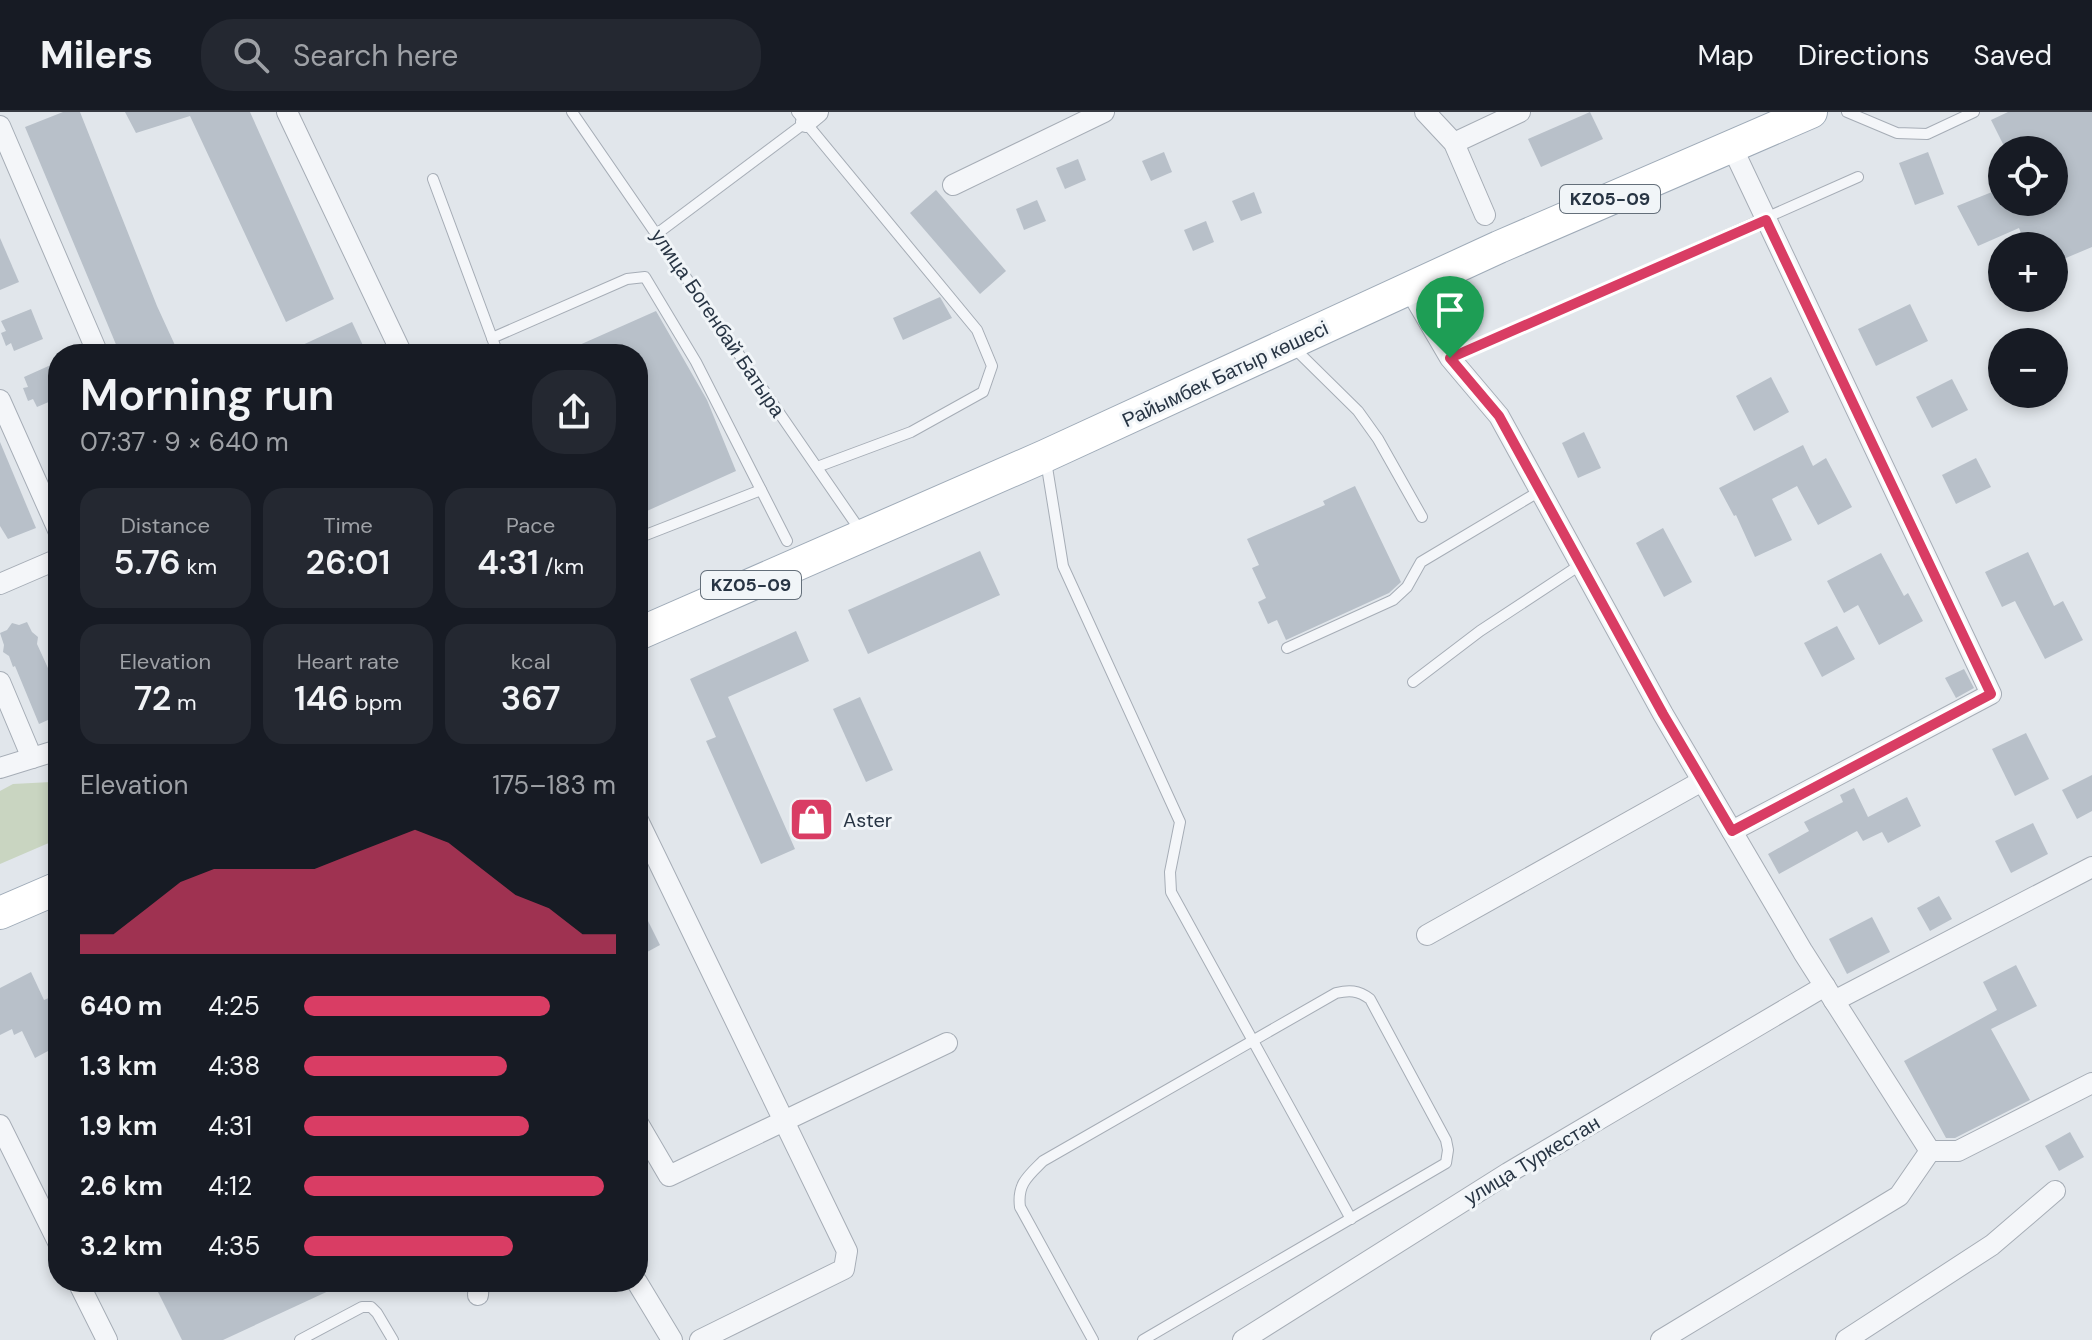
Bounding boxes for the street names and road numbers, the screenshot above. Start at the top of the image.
road number: KZ05-09 [1560,185,1660,213]
street label: улица Богенбай Батыра [645,224,791,423]
street label: Райымбек Батыр көшесі [1118,315,1332,433]
road number: KZ05-09 [701,571,801,599]
street label: улица Туркестан [1460,1109,1604,1211]

